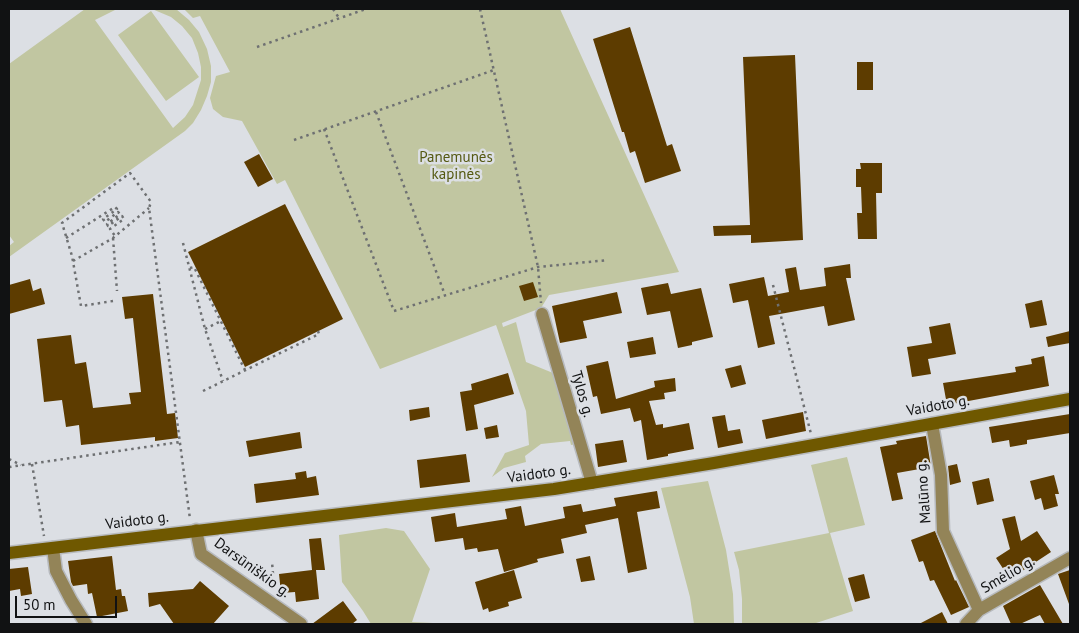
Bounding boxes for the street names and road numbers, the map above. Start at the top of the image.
street label: Tylos g. [567,369,597,419]
street label: Vaidoto g. [905,392,971,420]
street label: Malūno g. [913,460,935,524]
street label: Vaidoto g. [506,461,572,487]
street label: Vaidoto g. [104,508,170,534]
street label: Darsūniškio g. [210,534,294,602]
street label: Smėlio g. [978,552,1038,598]

